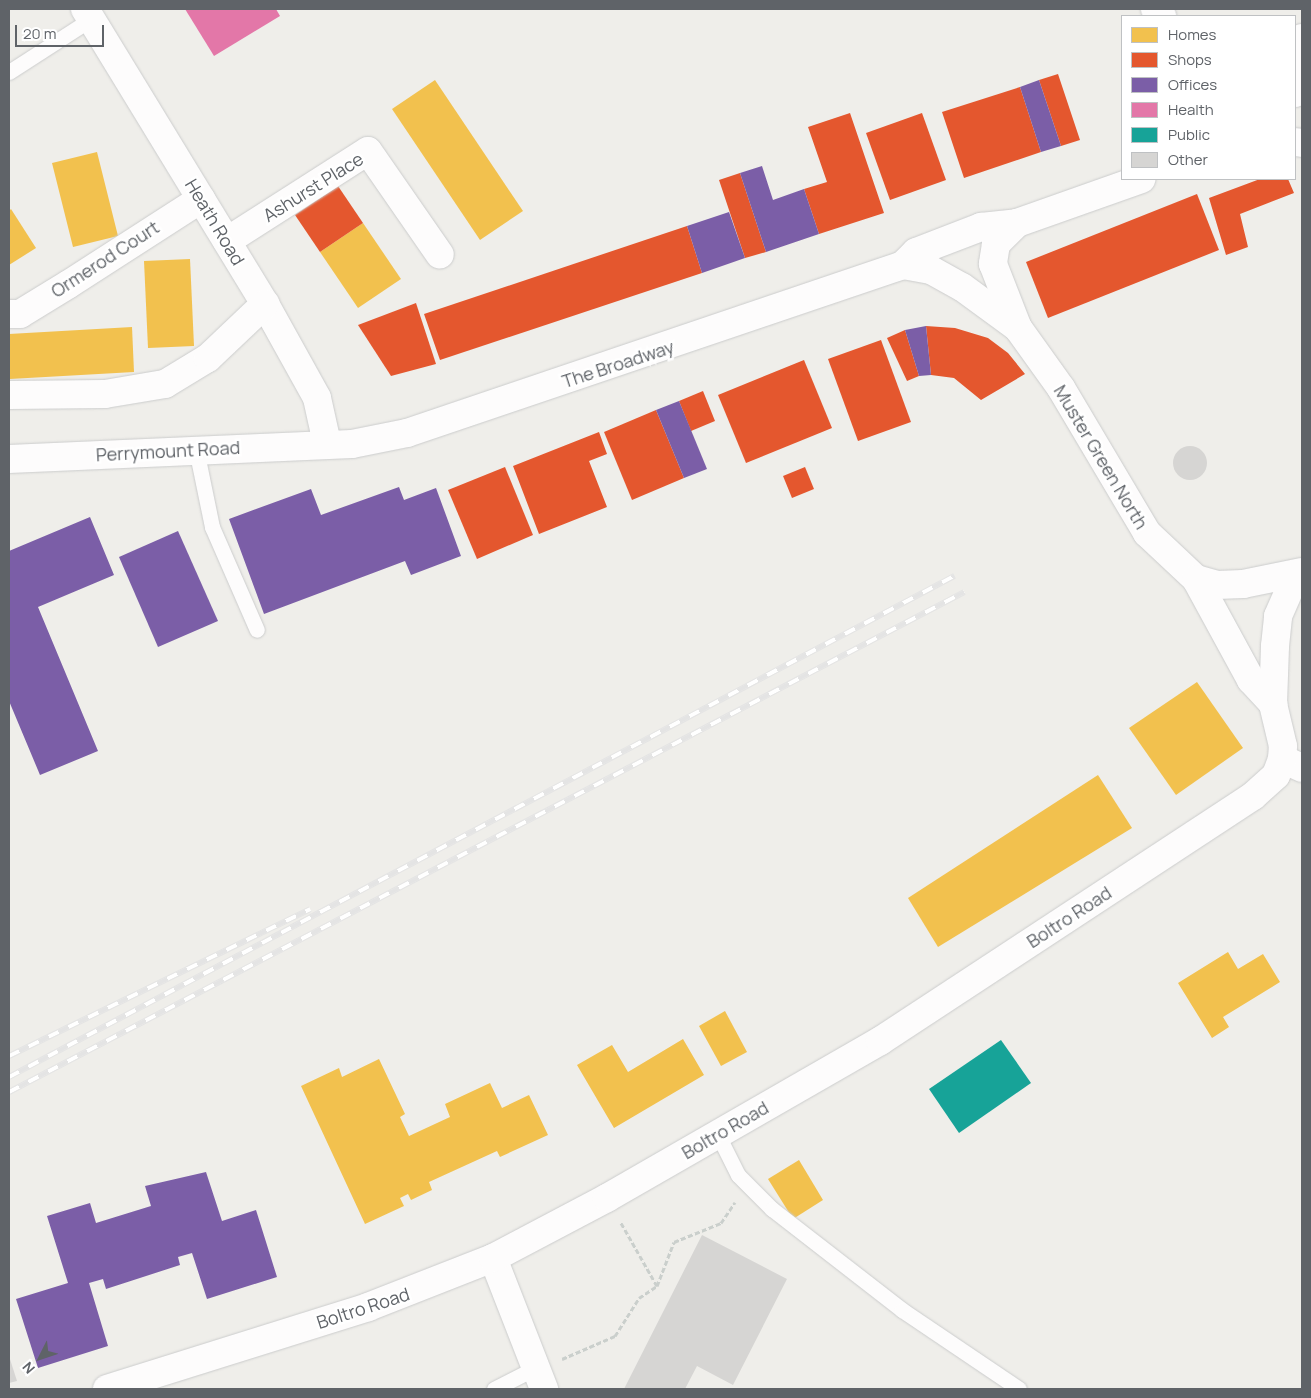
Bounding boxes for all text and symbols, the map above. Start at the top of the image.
scale bar [18,15,106,47]
legend [1121,15,1296,180]
text: 20 m [23,23,56,44]
text: Homes [1168,24,1216,45]
text: Shops [1168,49,1212,70]
text: Offices [1168,74,1217,95]
text: Health [1168,99,1214,120]
text: Public [1168,124,1210,145]
street label: Ashurst Place [259,148,367,226]
text: Other [1168,149,1208,170]
street label: Heath Road [181,175,249,269]
street label: Ormerod Court [47,216,163,302]
street label: The Broadway [559,336,677,392]
street label: Muster Green North [1049,381,1153,533]
street label: Perrymount Road [95,436,241,466]
street label: Boltro Road [1023,882,1115,952]
street label: Boltro Road [678,1097,772,1163]
street label: Boltro Road [314,1283,412,1333]
north arrow [15,1333,65,1383]
text: N [18,1358,39,1378]

